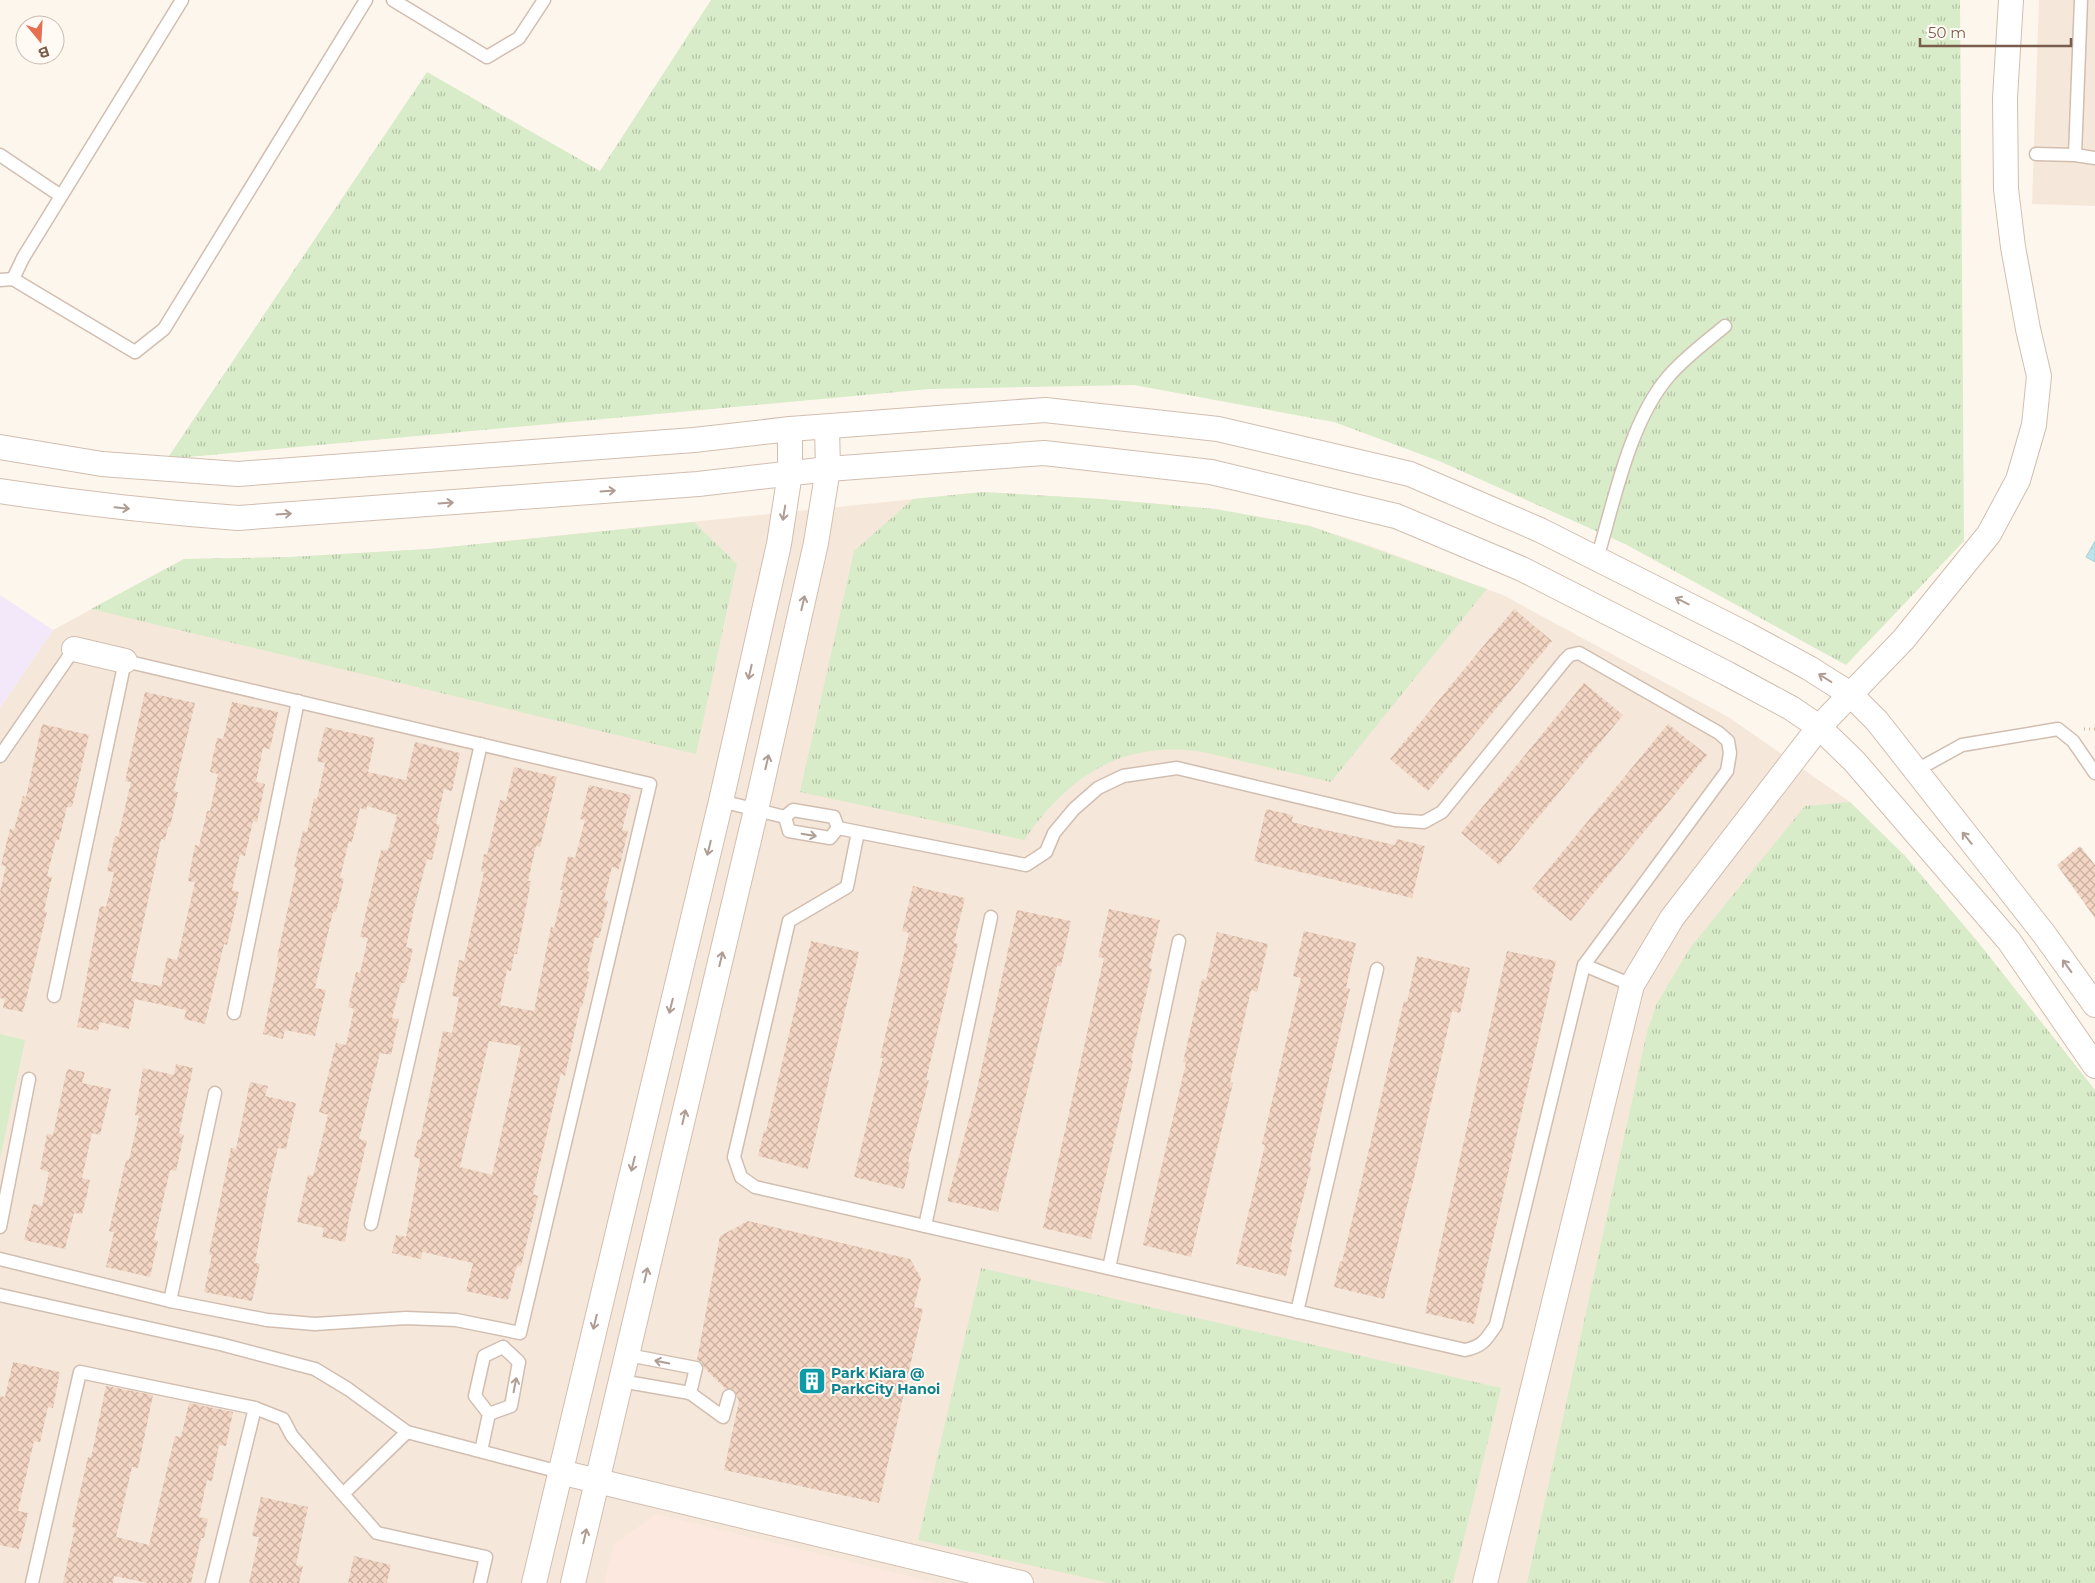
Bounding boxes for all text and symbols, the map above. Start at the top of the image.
north arrow [15,15,65,65]
scale bar [1920,15,2071,47]
text: 50 m [1928,23,1966,42]
text: B [36,42,52,63]
one-way arrow [600,486,616,495]
one-way arrow [437,498,453,507]
one-way arrow [113,503,129,513]
one-way arrow [779,504,789,520]
one-way arrow [275,510,291,519]
one-way arrow [799,596,808,612]
one-way arrow [1675,596,1690,605]
one-way arrow [745,663,754,679]
one-way arrow [1819,673,1833,683]
one-way arrow [763,754,772,770]
one-way arrow [800,830,816,840]
one-way arrow [1961,832,1972,845]
one-way arrow [704,840,713,856]
one-way arrow [717,951,726,967]
one-way arrow [2062,959,2072,973]
one-way arrow [666,998,675,1014]
one-way arrow [680,1110,689,1126]
one-way arrow [628,1156,637,1172]
one-way arrow [642,1268,651,1284]
one-way arrow [590,1314,599,1330]
one-way arrow [654,1356,670,1366]
place label: Park Kiara @ ParkCity Hanoi [831,1364,940,1398]
building icon: Park Kiara @ ParkCity Hanoi [797,1366,827,1396]
one-way arrow [511,1377,520,1393]
one-way arrow [581,1528,590,1544]

